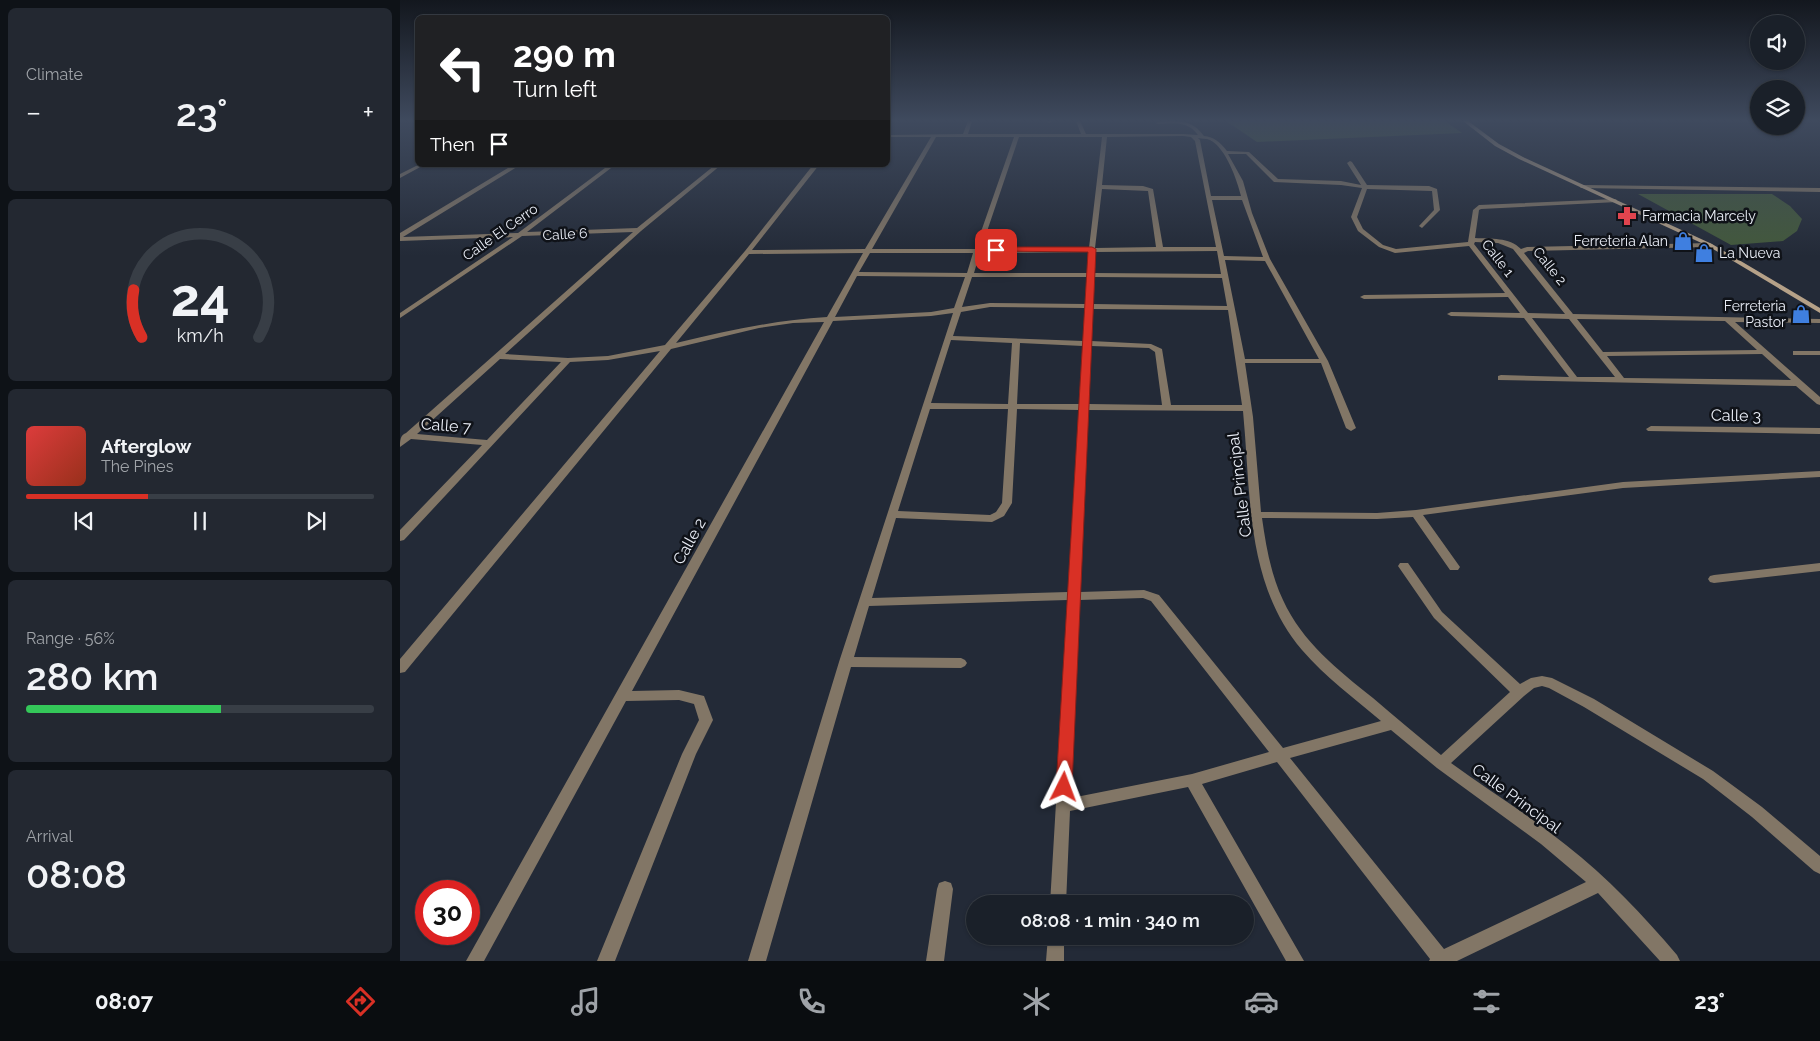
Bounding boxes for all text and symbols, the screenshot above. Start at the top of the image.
map controls [1750,15,1805,135]
button: sound [1750,15,1805,70]
text: 290 m [513,34,616,75]
icon: left [430,35,495,100]
text: Climate [26,65,83,84]
text: Turn left [513,76,597,102]
button: layers [1750,80,1805,135]
text: 23° [176,90,228,135]
text: − [26,96,41,129]
text: + [362,96,374,129]
icon: arrive [485,130,513,158]
text: Then [430,133,475,155]
street label: Calle El Cerro [459,200,541,264]
pharmacy icon: Farmacia Marcely [1616,205,1638,227]
place label: Farmacia Marcely [1642,208,1756,224]
street label: Calle 6 [542,225,588,243]
pin [975,229,1017,271]
shop icon: Ferreteria Alan [1672,230,1694,252]
place label: Ferreteria Alan [1574,233,1668,249]
icon: arrive [982,236,1010,264]
street label: Calle 1 [1479,236,1517,280]
shop icon: La Nueva [1693,242,1715,264]
street label: Calle 2 [1530,244,1570,288]
place label: La Nueva [1719,245,1780,261]
text: 24 [170,267,230,328]
place label: Ferreteria Pastor [1724,298,1786,330]
shop icon: Ferreteria Pastor [1790,303,1812,325]
text: km/h [176,325,224,346]
street label: Calle 3 [1711,406,1761,425]
street label: Calle 7 [420,414,472,437]
street label: Calle Principal [1224,431,1255,538]
text: Afterglow [101,435,191,457]
text: The Pines [101,457,173,476]
icon: previous [70,507,98,535]
icon: pause [186,507,214,535]
icon: next [302,507,330,535]
street label: Calle 2 [669,515,710,568]
text: Range · 56% [26,629,115,648]
text: 280 km [26,654,158,699]
position arrow [1037,760,1089,812]
street label: Calle Principal [1468,760,1565,837]
text: Arrival [26,827,73,846]
text: 08:08 [26,852,127,897]
speed limit sign: 30 [415,880,480,945]
text: 08:08 · 1 min · 340 m [1020,909,1200,931]
icon: directions [343,984,378,1019]
icon: music [568,984,603,1019]
icon: phone [794,984,829,1019]
icon: climate [1019,984,1054,1019]
icon: car [1244,984,1279,1019]
icon: filters [1469,984,1504,1019]
text: 08:07 [95,988,153,1014]
text: 23° [1694,988,1725,1014]

